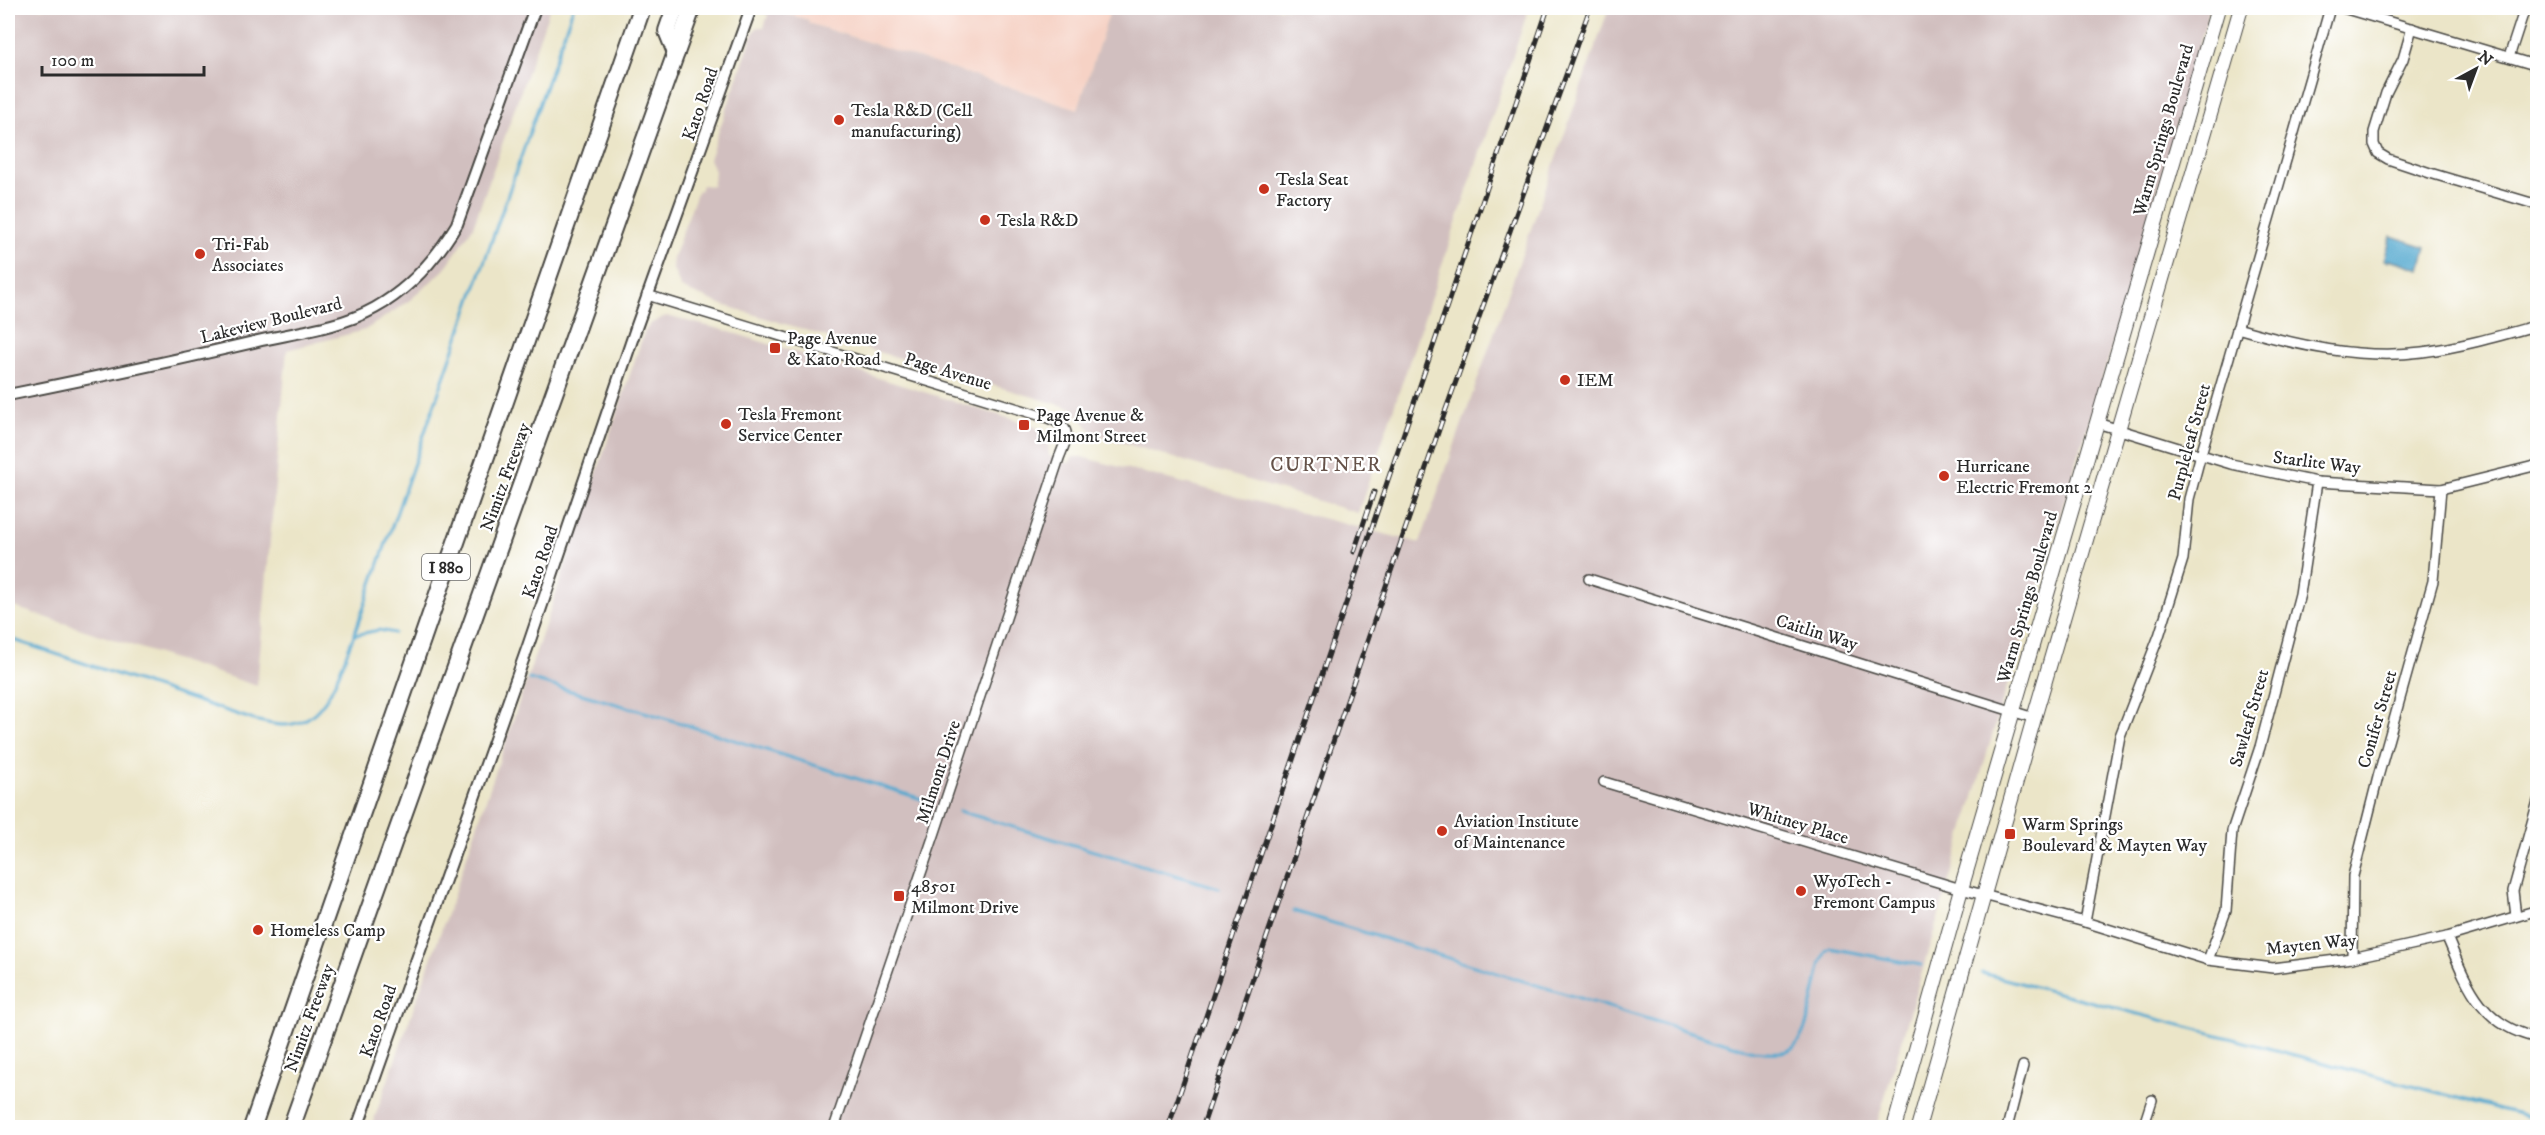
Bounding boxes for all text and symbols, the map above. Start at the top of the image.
scale bar [42,39,204,77]
north arrow [2446,39,2506,99]
street label: Warm Springs Boulevard [2129,42,2199,220]
text: N [2474,47,2497,70]
text: 100 m [51,50,94,72]
street label: Kato Road [678,65,724,144]
place label: Tesla R&D (Cell manufacturing) [851,100,973,143]
marker: Tesla R&D (Cell manufacturing) [832,113,846,127]
place label: Tesla Seat Factory [1276,169,1349,212]
marker: Tesla Seat Factory [1257,182,1271,196]
place label: Tesla R&D [997,210,1078,232]
marker: Tesla R&D [978,213,992,227]
place label: Tri-Fab Associates [212,234,284,277]
marker: Tri-Fab Associates [193,247,207,261]
street label: Lakeview Boulevard [198,293,344,349]
place label: Page Avenue & Kato Road [787,328,881,371]
marker: Page Avenue & Kato Road [768,341,782,355]
street label: Page Avenue [901,348,994,396]
place label: IEM [1577,370,1614,392]
marker: IEM [1558,373,1572,387]
street label: Purpleleaf Street [2164,381,2216,503]
place label: Tesla Fremont Service Center [738,404,842,447]
place label: Page Avenue & Milmont Street [1036,405,1146,448]
marker: Tesla Fremont Service Center [719,417,733,431]
marker: Page Avenue & Milmont Street [1017,418,1031,432]
street label: Nimitz Freeway [476,420,536,535]
street label: Starlite Way [2272,447,2362,479]
district label: CURTNER [1270,453,1382,478]
place label: Hurricane Electric Fremont 2 [1956,456,2092,499]
marker: Hurricane Electric Fremont 2 [1937,469,1951,483]
street label: Warm Springs Boulevard [1993,509,2063,687]
street label: Kato Road [518,523,564,602]
road number: I 880 [422,554,470,580]
street label: Caitlin Way [1773,610,1861,656]
street label: Sawleaf Street [2225,667,2274,770]
street label: Conifer Street [2353,667,2403,771]
street label: Milmont Drive [912,718,966,827]
street label: Whitney Place [1744,798,1851,850]
place label: Aviation Institute of Maintenance [1454,811,1579,854]
place label: Warm Springs Boulevard & Mayten Way [2021,814,2207,857]
marker: Aviation Institute of Maintenance [1435,824,1449,838]
marker: Warm Springs Boulevard & Mayten Way [2003,827,2017,841]
place label: WyoTech - Fremont Campus [1812,871,1935,914]
place label: 48501 Milmont Drive [911,876,1019,919]
marker: WyoTech - Fremont Campus [1794,884,1808,898]
marker: 48501 Milmont Drive [892,889,906,903]
place label: Homeless Camp [270,920,385,942]
marker: Homeless Camp [251,923,265,937]
street label: Mayten Way [2265,929,2358,961]
street label: Nimitz Freeway [280,961,340,1076]
street label: Kato Road [356,982,402,1061]

